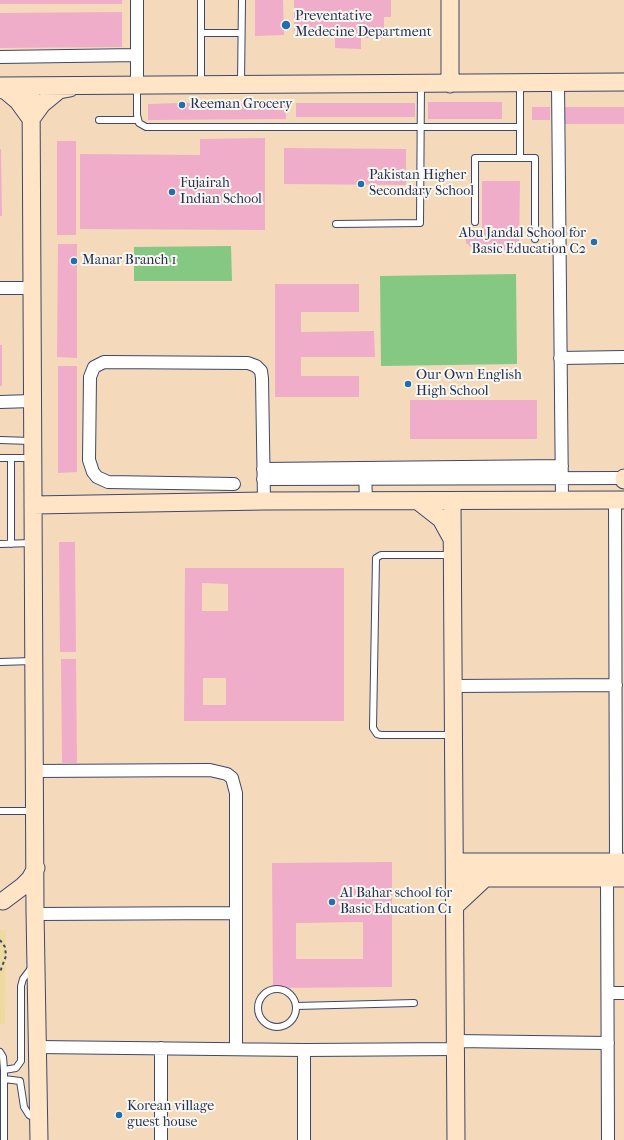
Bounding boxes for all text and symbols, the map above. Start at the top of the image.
place label: Preventative Medecine Department [295,9,432,42]
marker: Preventative Medecine Department [280,19,292,31]
place label: Reeman Grocery [190,97,292,113]
marker: Reeman Grocery [177,100,187,110]
place label: Pakistan Higher Secondary School [369,168,474,200]
place label: Fujairah Indian School [180,176,262,208]
marker: Pakistan Higher Secondary School [356,179,366,189]
marker: Fujairah Indian School [167,187,177,197]
place label: Abu Jandal School for Basic Education C2 [459,226,586,258]
marker: Abu Jandal School for Basic Education C2 [589,237,599,247]
place label: Manar Branch 1 [82,253,176,269]
marker: Manar Branch 1 [69,256,79,266]
place label: Our Own English High School [416,368,522,400]
marker: Our Own English High School [403,379,413,389]
place label: Al Bahar school for Basic Education C1 [340,886,452,918]
marker: Al Bahar school for Basic Education C1 [327,897,337,907]
place label: Korean village guest house [127,1099,214,1132]
marker: Korean village guest house [114,1110,124,1120]

